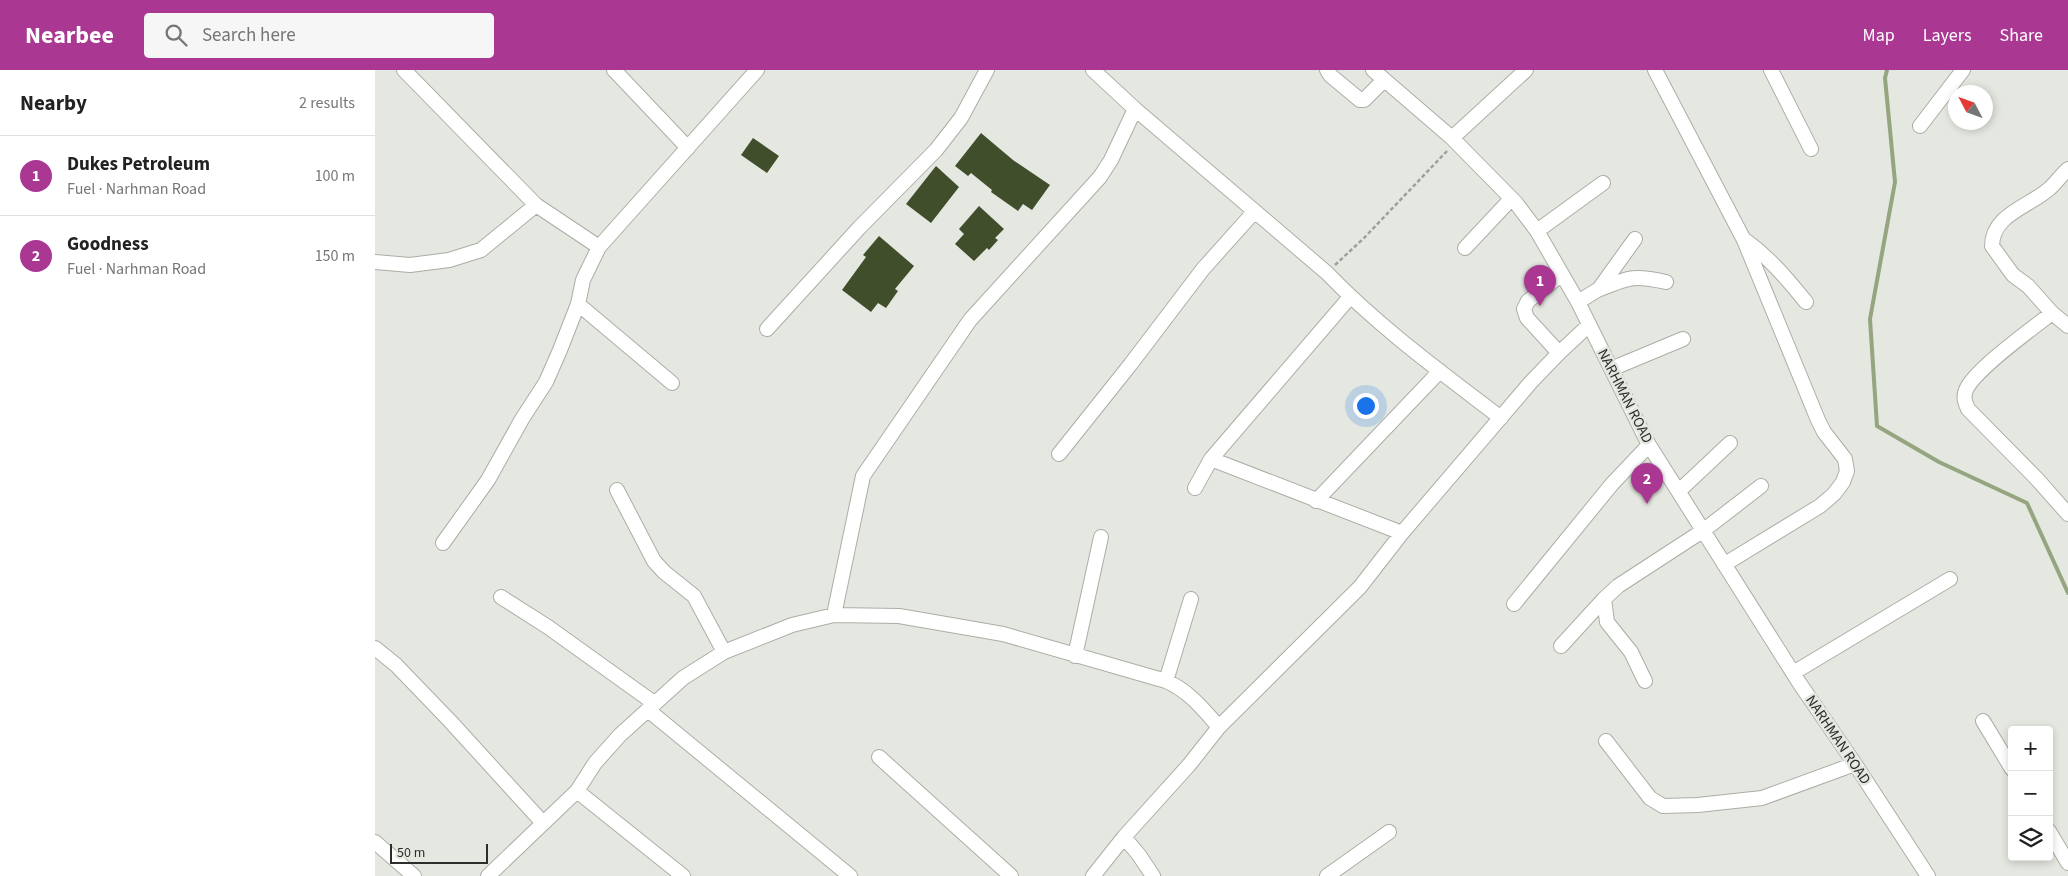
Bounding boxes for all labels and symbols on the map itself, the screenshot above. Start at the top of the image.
north arrow [1948,85,1993,130]
pin: 1 [1524,265,1556,306]
street label: NARHMAN ROAD [1592,345,1658,447]
your location [1353,393,1379,419]
pin: 2 [1631,463,1663,504]
street label: NARHMAN ROAD [1800,691,1876,789]
scale bar [390,841,487,864]

